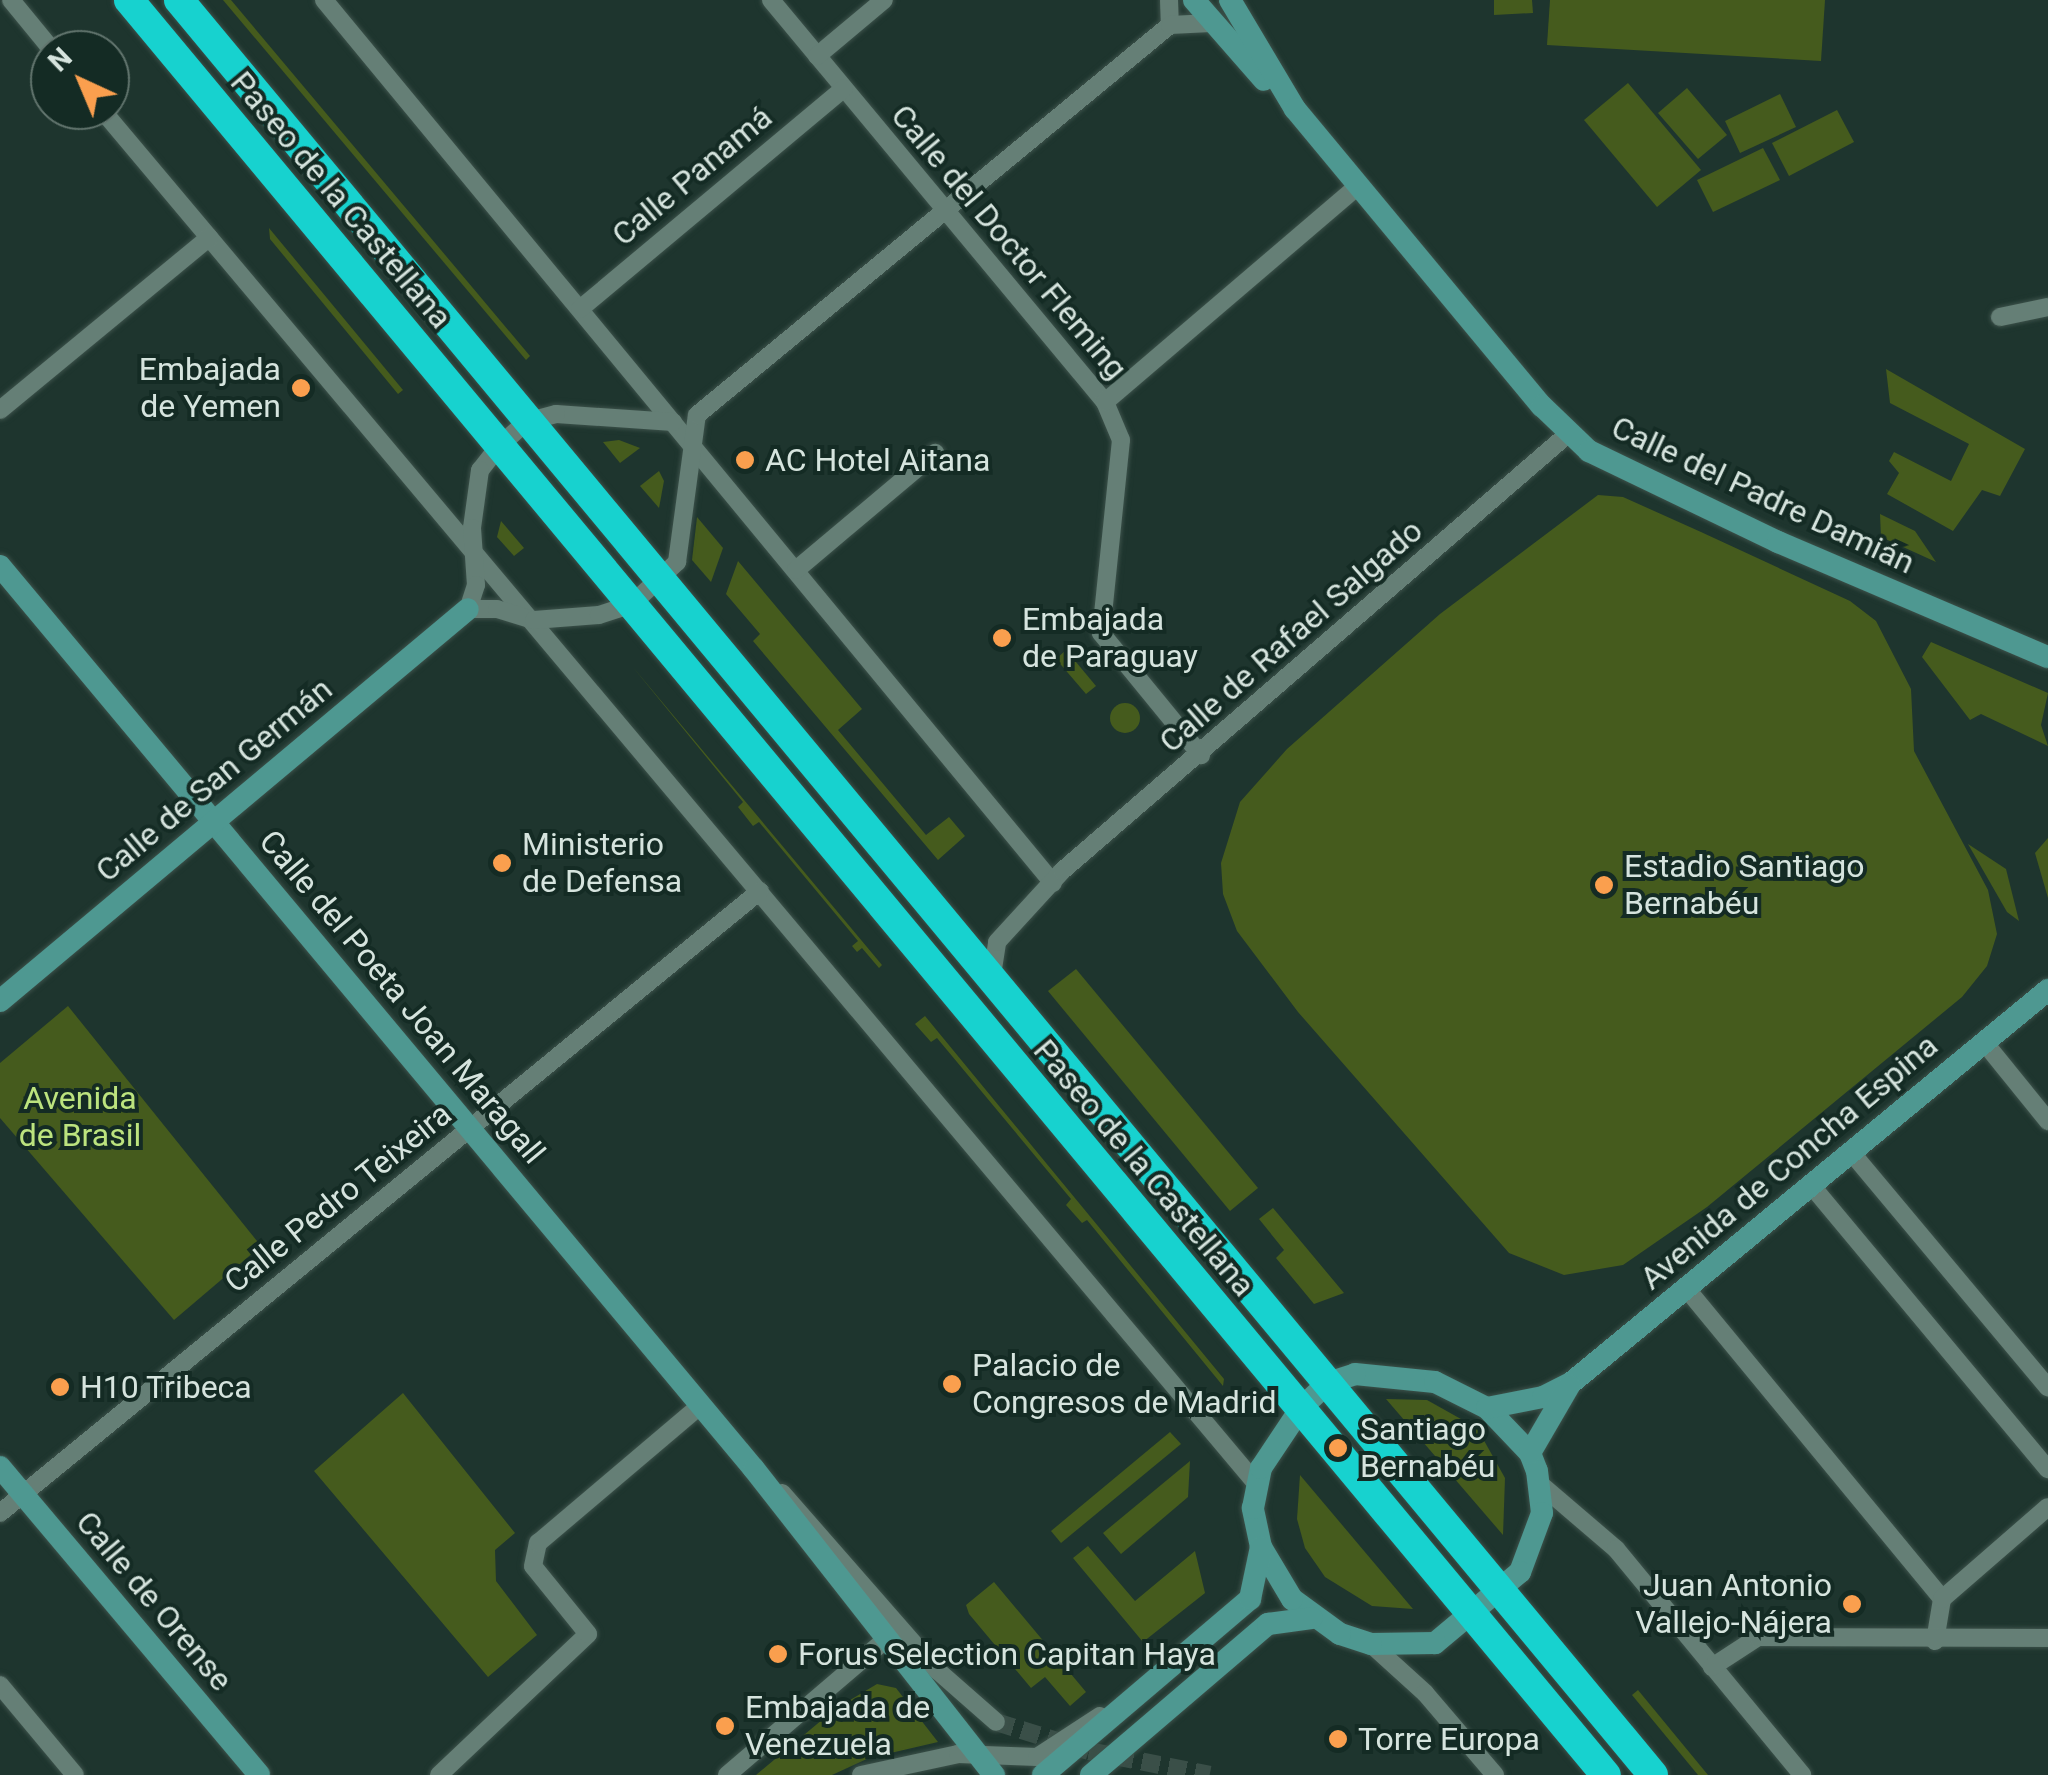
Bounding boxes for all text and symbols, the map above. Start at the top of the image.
north arrow [30,30,130,130]
text: N [42,41,79,78]
street label: Paseo de la Castellana [222,64,460,336]
street label: Calle del Doctor Fleming [883,97,1135,387]
street label: Calle Panamá [604,98,780,254]
place label: Embajada de Yemen [139,351,281,426]
marker: Embajada de Yemen [290,377,312,399]
street label: Calle del Padre Damián [1605,408,1921,582]
place label: AC Hotel Aitana [765,441,990,479]
marker: AC Hotel Aitana [734,449,756,471]
street label: Calle de Rafael Salgado [1152,511,1430,761]
place label: Embajada de Paraguay [1022,601,1198,676]
marker: Embajada de Paraguay [991,627,1013,649]
street label: Calle de San Germán [88,670,340,890]
street label: Calle del Poeta Joan Maragall [251,823,553,1171]
place label: Ministerio de Defensa [522,826,682,901]
place label: Estadio Santiago Bernabéu [1624,848,1865,923]
marker: Ministerio de Defensa [491,852,513,874]
marker: Estadio Santiago Bernabéu [1593,874,1615,896]
street label: Avenida de Concha Espina [1633,1026,1945,1298]
street label: Paseo de la Castellana [1025,1032,1263,1304]
park label: Avenida de Brasil [19,1080,141,1155]
street label: Calle Pedro Teixeira [217,1095,459,1301]
place label: Palacio de Congresos de Madrid [972,1347,1276,1422]
place label: H10 Tribeca [80,1368,252,1406]
marker: Palacio de Congresos de Madrid [941,1373,963,1395]
marker: H10 Tribeca [49,1376,71,1398]
place label: Santiago Bernabéu [1360,1411,1495,1486]
marker: Santiago Bernabéu [1325,1435,1351,1461]
street label: Calle de Orense [68,1503,240,1699]
place label: Juan Antonio Vallejo-Nájera [1635,1567,1832,1642]
marker: Juan Antonio Vallejo-Nájera [1841,1593,1863,1615]
place label: Forus Selection Capitan Haya [798,1635,1216,1673]
marker: Forus Selection Capitan Haya [767,1643,789,1665]
place label: Embajada de Venezuela [745,1689,930,1764]
marker: Embajada de Venezuela [714,1715,736,1737]
place label: Torre Europa [1358,1720,1540,1758]
marker: Torre Europa [1327,1728,1349,1750]

